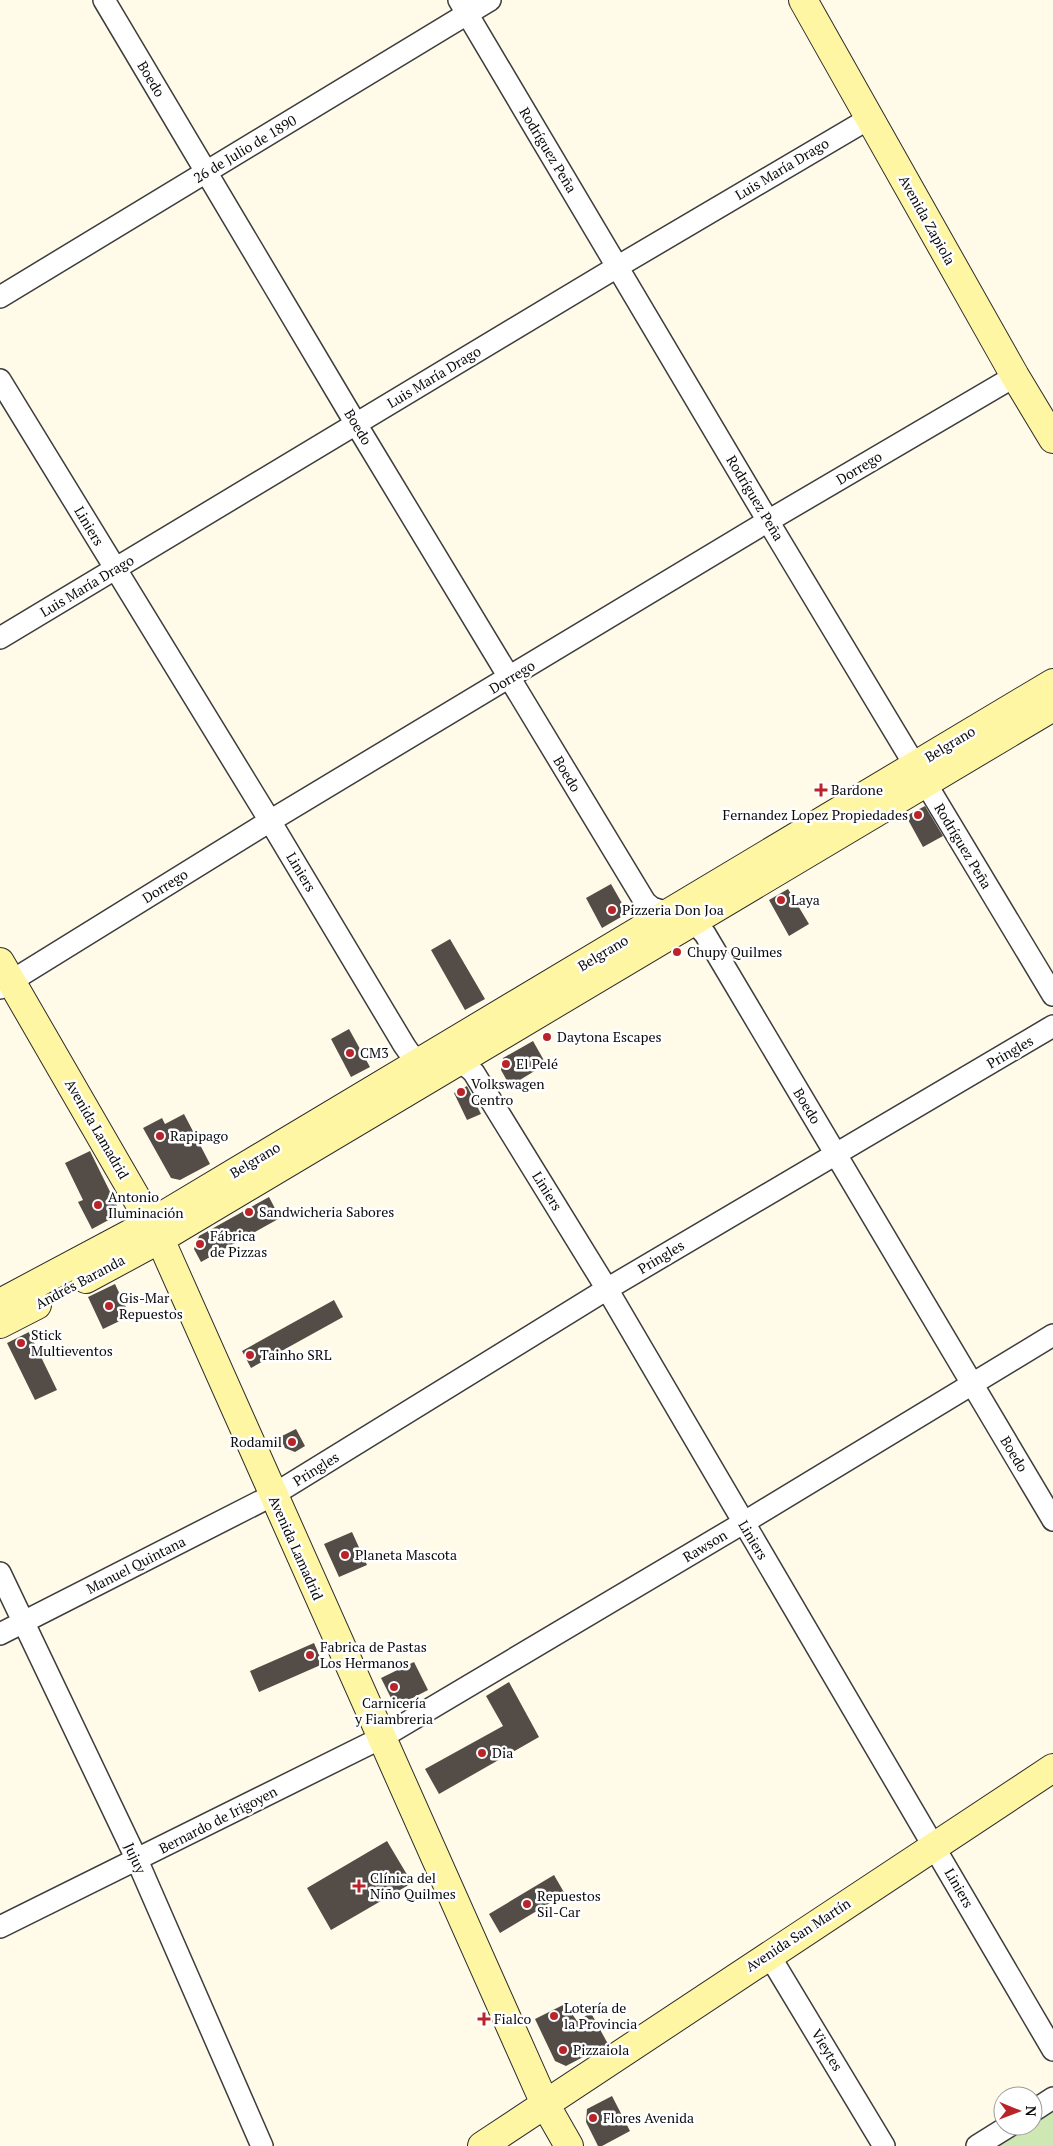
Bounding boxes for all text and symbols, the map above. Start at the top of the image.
street label: Boedo [133,57,170,101]
street label: Rodríguez Peña [515,103,581,196]
street label: 26 de Julio de 1890 [190,110,300,187]
street label: Luis María Drago [731,133,832,204]
street label: Avenida Zapiola [895,171,960,268]
street label: Luis María Drago [383,341,484,412]
street label: Boedo [340,405,377,449]
street label: Dorrego [832,446,886,489]
street label: Rodríguez Peña [722,451,788,544]
street label: Liniers [70,502,109,549]
street label: Luis María Drago [36,550,137,621]
street label: Dorrego [485,655,539,698]
street label: Belgrano [921,721,979,766]
street label: Boedo [549,752,586,796]
place label: Bardone [831,780,883,799]
marker: Bardone [815,784,827,796]
street label: Rodríguez Peña [930,799,996,892]
place label: Fernandez Lopez Propiedades [723,805,908,824]
marker: Fernandez Lopez Propiedades [912,809,924,821]
street label: Liniers [282,848,321,895]
street label: Dorrego [138,864,191,907]
place label: Laya [791,890,820,909]
marker: Laya [775,894,787,906]
place label: Pizzeria Don Joa [622,900,724,919]
marker: Pizzeria Don Joa [606,904,618,916]
street label: Belgrano [574,930,632,975]
place label: Chupy Quilmes [687,942,782,961]
marker: Chupy Quilmes [671,946,683,958]
place label: Daytona Escapes [557,1027,662,1046]
marker: Daytona Escapes [541,1031,553,1043]
street label: Pringles [983,1031,1037,1073]
place label: CM3 [360,1043,389,1062]
marker: CM3 [344,1047,356,1059]
place label: El Pelé [516,1054,558,1073]
marker: El Pelé [500,1058,512,1070]
place label: Volkswagen Centro [471,1074,545,1109]
street label: Avenida Lamadrid [61,1075,134,1182]
street label: Boedo [789,1084,826,1128]
marker: Volkswagen Centro [455,1086,467,1098]
place label: Rapipago [170,1126,228,1145]
marker: Rapipago [154,1130,166,1142]
street label: Belgrano [226,1137,284,1182]
street label: Liniers [528,1168,567,1214]
place label: Antonio Iluminación [108,1187,184,1222]
marker: Antonio Iluminación [92,1199,104,1211]
place label: Sandwicheria Sabores [259,1202,394,1221]
marker: Sandwicheria Sabores [243,1206,255,1218]
place label: Fábrica de Pizzas [210,1226,267,1261]
street label: Pringles [634,1235,687,1278]
marker: Fábrica de Pizzas [194,1238,206,1250]
street label: Andrés Baranda [32,1250,128,1313]
place label: Gis-Mar Repuestos [119,1288,183,1323]
marker: Gis-Mar Repuestos [103,1300,115,1312]
place label: Stick Multieventos [31,1325,113,1360]
marker: Stick Multieventos [15,1337,27,1349]
place label: Tainho SRL [260,1345,332,1364]
marker: Tainho SRL [244,1349,256,1361]
place label: Rodamil [230,1432,282,1451]
street label: Boedo [996,1432,1033,1476]
marker: Rodamil [286,1436,298,1448]
street label: Pringles [289,1447,342,1490]
street label: Avenida Lamadrid [265,1493,328,1603]
street label: Liniers [734,1516,773,1563]
street label: Rawson [679,1525,731,1566]
street label: Manuel Quintana [83,1531,189,1598]
place label: Planeta Mascota [355,1545,457,1564]
marker: Planeta Mascota [339,1549,351,1561]
place label: Fabrica de Pastas Los Hermanos [320,1637,427,1672]
marker: Fabrica de Pastas Los Hermanos [304,1649,316,1661]
marker: Carnicería y Fiambreria [388,1681,400,1693]
place label: Carnicería y Fiambreria [354,1693,433,1728]
place label: Dia [492,1743,513,1762]
marker: Dia [476,1747,488,1759]
street label: Bernardo de Irigoyen [155,1781,281,1858]
street label: Jujuy [120,1839,151,1877]
street label: Liniers [940,1864,978,1911]
place label: Clínica del Niño Quilmes [370,1868,456,1903]
marker: Clínica del Niño Quilmes [352,1879,366,1893]
place label: Repuestos Sil-Car [537,1886,601,1921]
street label: Avenida San Martín [741,1893,855,1976]
marker: Repuestos Sil-Car [521,1898,533,1910]
place label: Lotería de la Provincia [564,1998,637,2033]
place label: Fialco [494,2009,531,2028]
marker: Lotería de la Provincia [548,2010,560,2022]
marker: Fialco [478,2013,490,2025]
street label: Vieytes [807,2025,847,2074]
place label: Pizzaiola [573,2040,629,2059]
marker: Pizzaiola [557,2044,569,2056]
north arrow [993,2086,1043,2136]
text: N [1022,2106,1041,2117]
place label: Flores Avenida [603,2108,694,2127]
marker: Flores Avenida [587,2112,599,2124]

